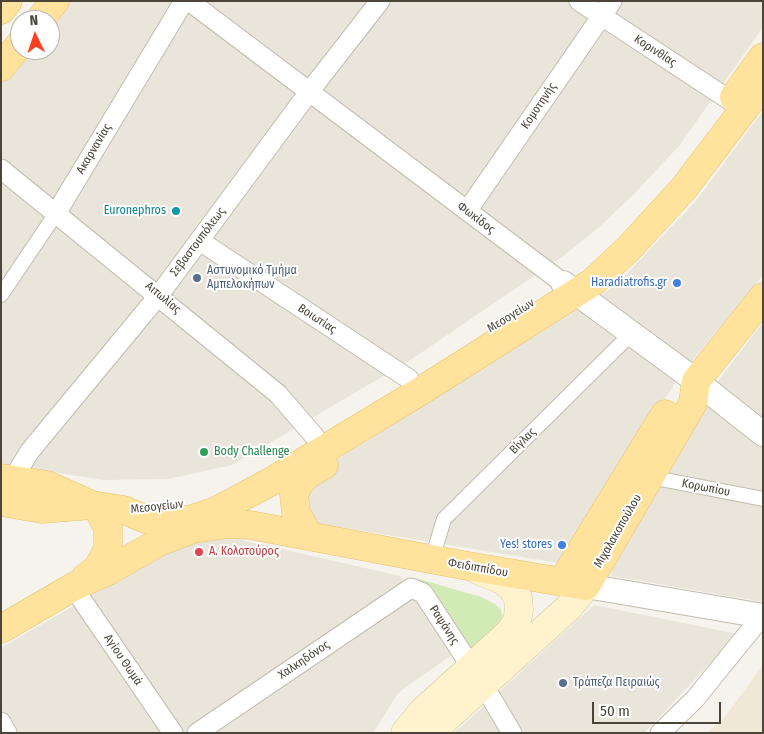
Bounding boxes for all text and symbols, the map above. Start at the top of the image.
north arrow [10,10,60,60]
text: N [29,12,39,29]
street label: Κορινθίας [631,32,679,70]
street label: Κομοτηνής [518,80,560,132]
street label: Ακαρνανίας [73,121,115,177]
street label: Φωκίδος [454,199,498,237]
place label: Euronephros [104,204,166,218]
street label: Σεβαστουπόλεως [167,205,229,279]
marker: Euronephros [170,205,182,217]
place label: Αστυνομικό Τμήμα Αμπελοκήπων [207,264,297,292]
marker: Αστυνομικό Τμήμα Αμπελοκήπων [191,272,203,284]
place label: Haradiatrofis.gr [591,276,667,290]
marker: Haradiatrofis.gr [671,277,683,289]
street label: Αιτωλίας [142,279,184,317]
street label: Μεσογείων [485,296,537,336]
street label: Βοιωτίας [295,301,339,337]
street label: Βίγλας [507,425,539,457]
place label: Body Challenge [214,445,289,459]
marker: Body Challenge [198,446,210,458]
street label: Κορωπίου [681,476,731,500]
street label: Μιχαλακοπούλου [591,492,645,570]
street label: Μεσογείων [130,497,184,517]
place label: Yes! stores [500,538,552,552]
marker: Yes! stores [556,539,568,551]
place label: Α. Κολοτούρος [209,545,279,559]
marker: Α. Κολοτούρος [193,546,205,558]
street label: Φειδιππίδου [447,556,509,580]
street label: Ραψάνης [426,603,462,647]
street label: Αγίου Θωμά [101,632,145,688]
street label: Χαλκηδόνος [276,638,332,682]
place label: Τράπεζα Πειραιώς [573,676,660,690]
marker: Τράπεζα Πειραιώς [557,677,569,689]
scale bar [594,692,723,724]
text: 50 m [600,702,630,720]

